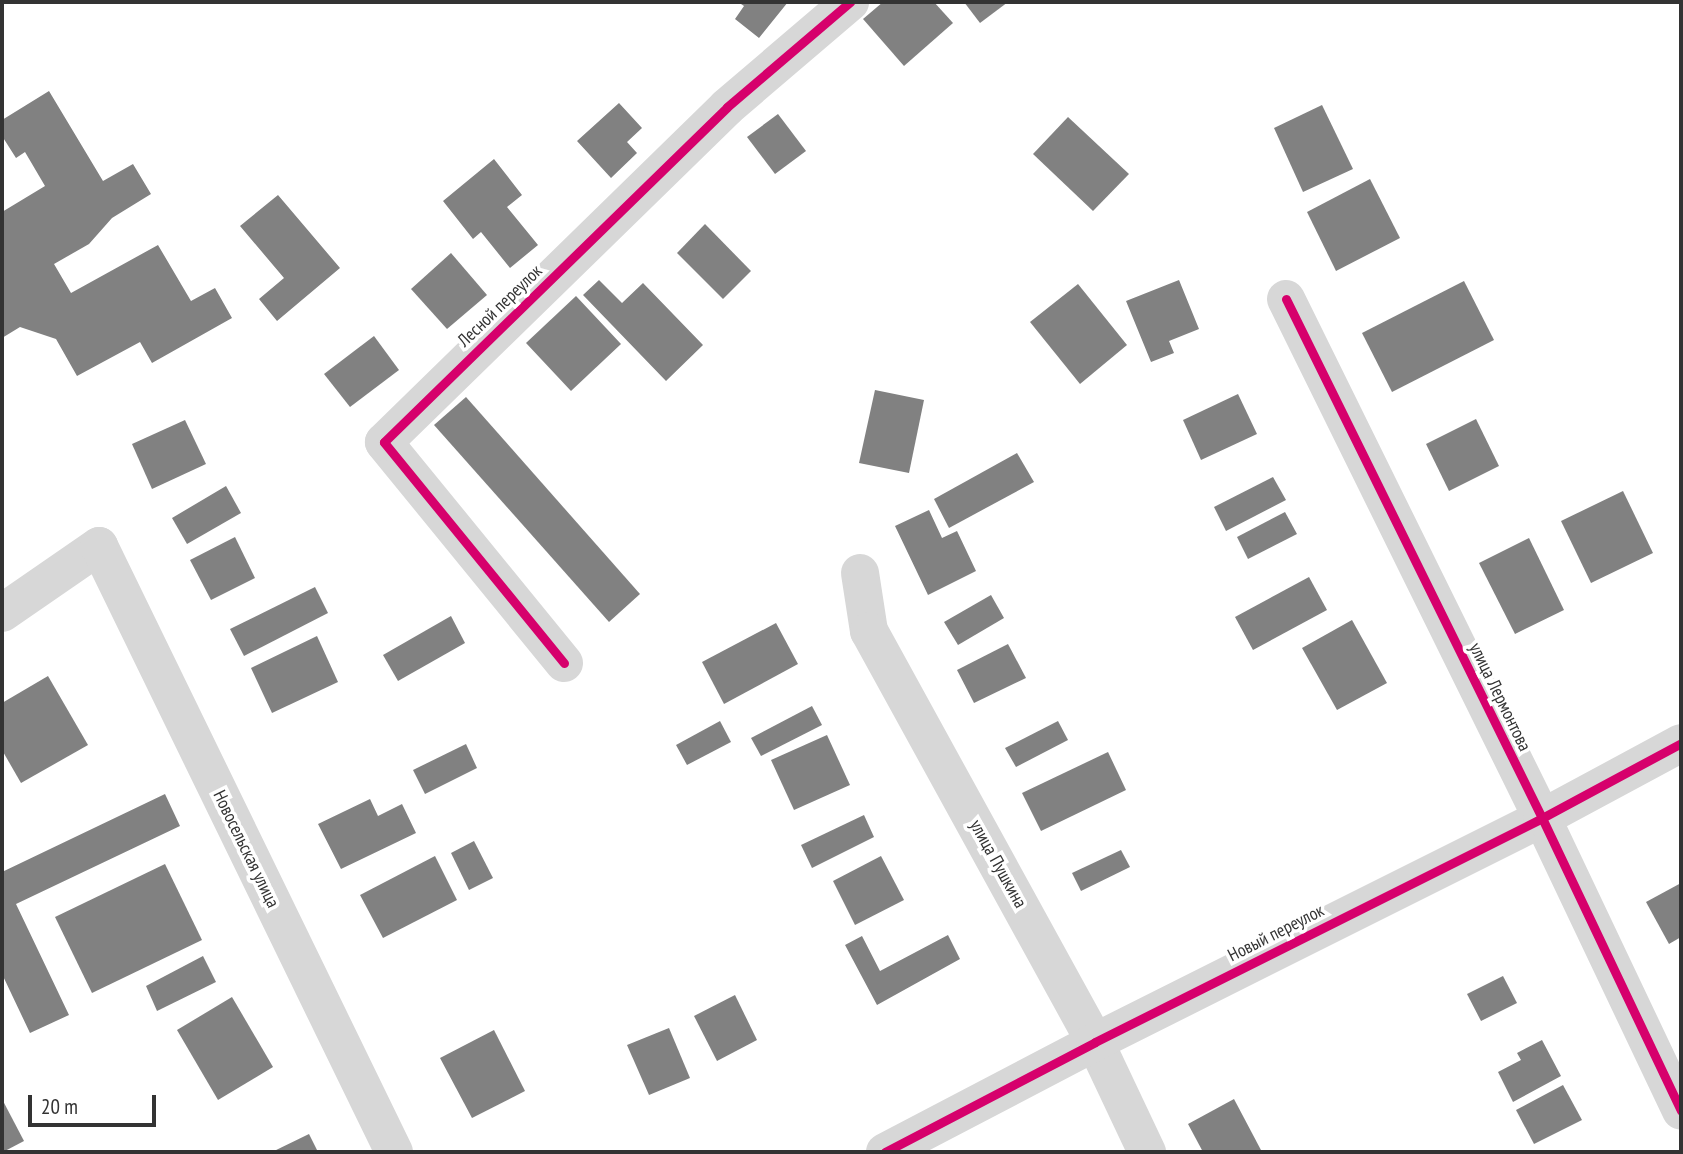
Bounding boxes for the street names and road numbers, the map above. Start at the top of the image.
street label: Лесной переулок [453,260,547,352]
street label: улица Лермонтова [1464,639,1536,755]
street label: Новосельская улица [208,787,284,911]
street label: улица Пушкина [965,816,1031,912]
street label: Новый переулок [1224,900,1328,966]

